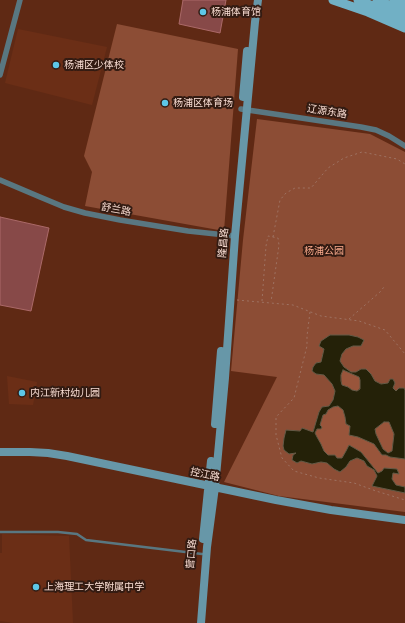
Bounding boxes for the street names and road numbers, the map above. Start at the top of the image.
street label: 辽源东路 [306,103,348,121]
street label: 舒兰路 [100,201,132,219]
street label: 隆昌路 [217,228,231,258]
street label: 控江路 [189,466,221,484]
street label: 营口路 [185,539,199,569]

